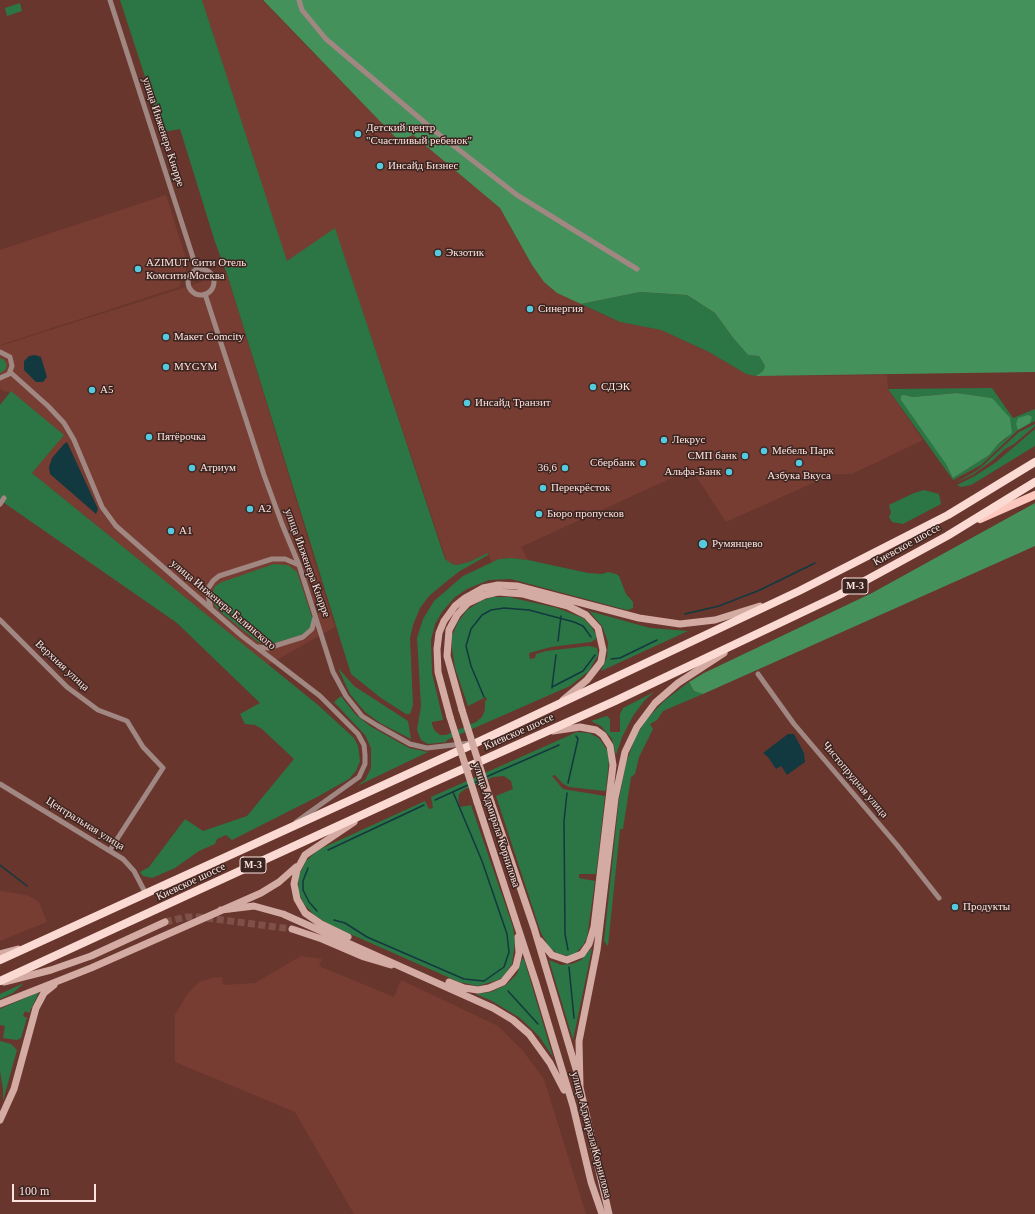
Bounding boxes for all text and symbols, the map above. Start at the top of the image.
street label: улица Инженера Кнорре [139,75,187,189]
place label: Детский центр "Счастливый ребенок" [366,121,472,147]
marker: Детский центр "Счастливый ребенок" [353,129,363,139]
place label: Инсайд Бизнес [388,159,458,173]
marker: Инсайд Бизнес [375,161,385,171]
place label: Экзотик [446,246,484,260]
marker: Экзотик [433,248,443,258]
place label: AZIMUT Сити Отель Комсити Москва [146,256,246,282]
marker: AZIMUT Сити Отель Комсити Москва [133,264,143,274]
place label: Синергия [538,302,583,316]
marker: Синергия [525,304,535,314]
place label: Макет Comcity [174,330,244,344]
marker: Макет Comcity [161,332,171,342]
place label: MYGYM [174,360,217,374]
marker: MYGYM [161,362,171,372]
place label: СДЭК [601,380,630,394]
marker: СДЭК [588,382,598,392]
place label: А5 [100,383,113,397]
marker: А5 [87,385,97,395]
place label: Инсайд Транзит [475,396,551,410]
marker: Инсайд Транзит [462,398,472,408]
place label: Пятёрочка [157,430,206,444]
marker: Пятёрочка [144,432,154,442]
place label: Лекрус [672,433,705,447]
marker: Лекрус [659,435,669,445]
place label: Мебель Парк [772,444,834,458]
marker: Мебель Парк [759,446,769,456]
place label: СМП банк [687,449,737,463]
marker: СМП банк [740,451,750,461]
place label: Сбербанк [590,456,635,470]
marker: Сбербанк [638,458,648,468]
marker: Азбука Вкуса [794,458,804,468]
place label: Атриум [200,461,236,475]
place label: 36,6 [538,461,557,475]
marker: Атриум [187,463,197,473]
marker: 36,6 [560,463,570,473]
place label: Альфа-Банк [664,465,721,479]
marker: Альфа-Банк [724,467,734,477]
place label: Азбука Вкуса [767,469,831,483]
place label: Перекрёсток [551,481,610,495]
marker: Перекрёсток [538,483,548,493]
place label: А2 [258,502,271,516]
marker: А2 [245,504,255,514]
street label: улица Инженера Кнорре [281,507,333,619]
place label: Бюро пропусков [547,507,624,521]
marker: Бюро пропусков [534,509,544,519]
street label: Киевское шоссе [871,521,943,569]
place label: А1 [179,524,192,538]
marker: А1 [166,526,176,536]
place label: Румянцево [712,537,763,551]
marker: Румянцево [697,538,709,550]
street label: улица Инженера Балинского [168,557,278,653]
road number: М-3 [842,578,868,594]
street label: Верхняя улица [32,638,92,694]
street label: Киевское шоссе [482,711,556,753]
street label: Чистопрудная улица [819,739,891,821]
street label: улица Адмирала Корнилова [470,761,522,889]
street label: Центральная улица [43,794,127,854]
road number: М-3 [240,857,266,873]
street label: Киевское шоссе [154,860,228,904]
place label: Продукты [963,900,1010,914]
marker: Продукты [950,902,960,912]
street label: улица Адмирала Корнилова [568,1070,614,1200]
scale bar [14,1176,98,1202]
text: 100 m [19,1184,49,1198]

